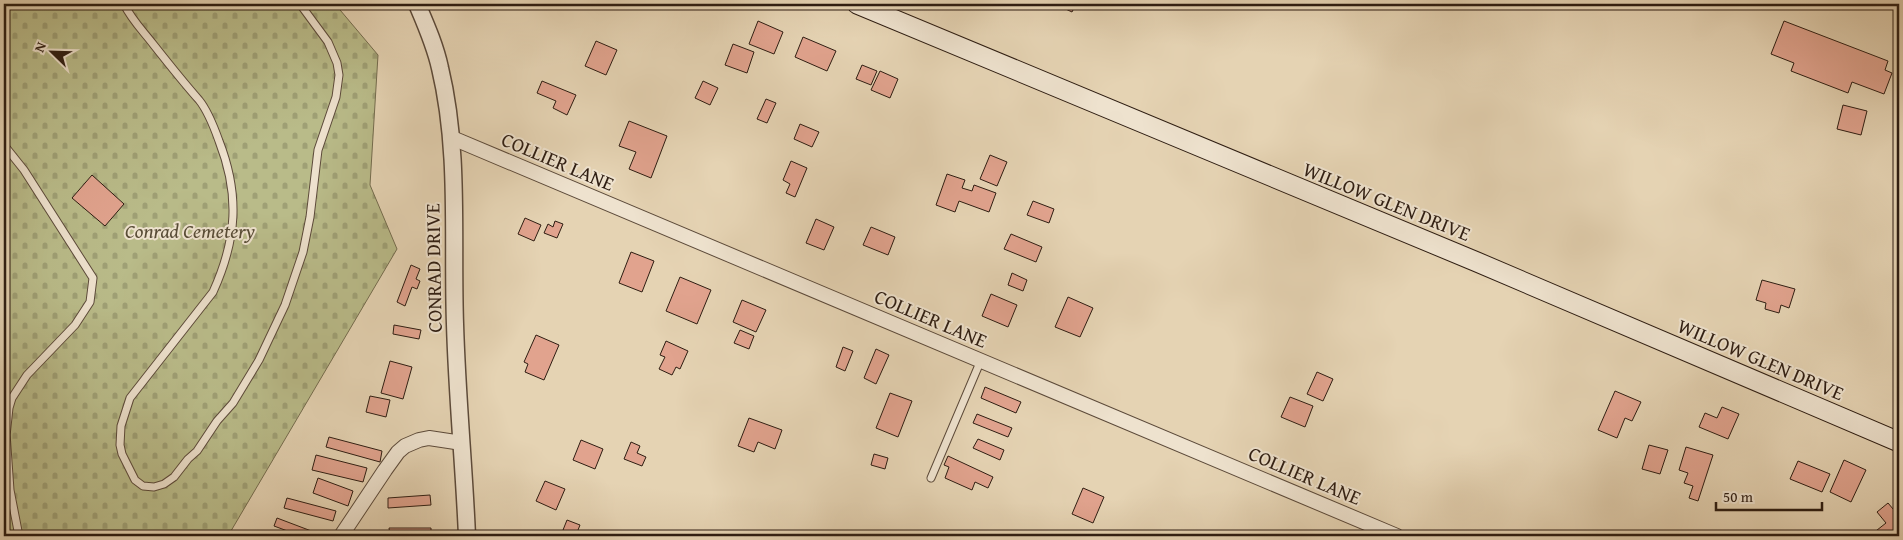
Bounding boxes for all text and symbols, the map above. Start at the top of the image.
north arrow [28,28,78,78]
text: N [29,38,51,55]
street label: COLLIER LANE [497,124,619,198]
street label: WILLOW GLEN DRIVE [1299,154,1475,248]
street label: CONRAD DRIVE [417,203,449,333]
park label: Conrad Cemetery [125,216,255,245]
street label: COLLIER LANE [870,281,992,355]
street label: WILLOW GLEN DRIVE [1673,311,1849,407]
street label: COLLIER LANE [1244,438,1366,512]
scale bar [1716,480,1822,512]
text: 50 m [1723,486,1754,507]

